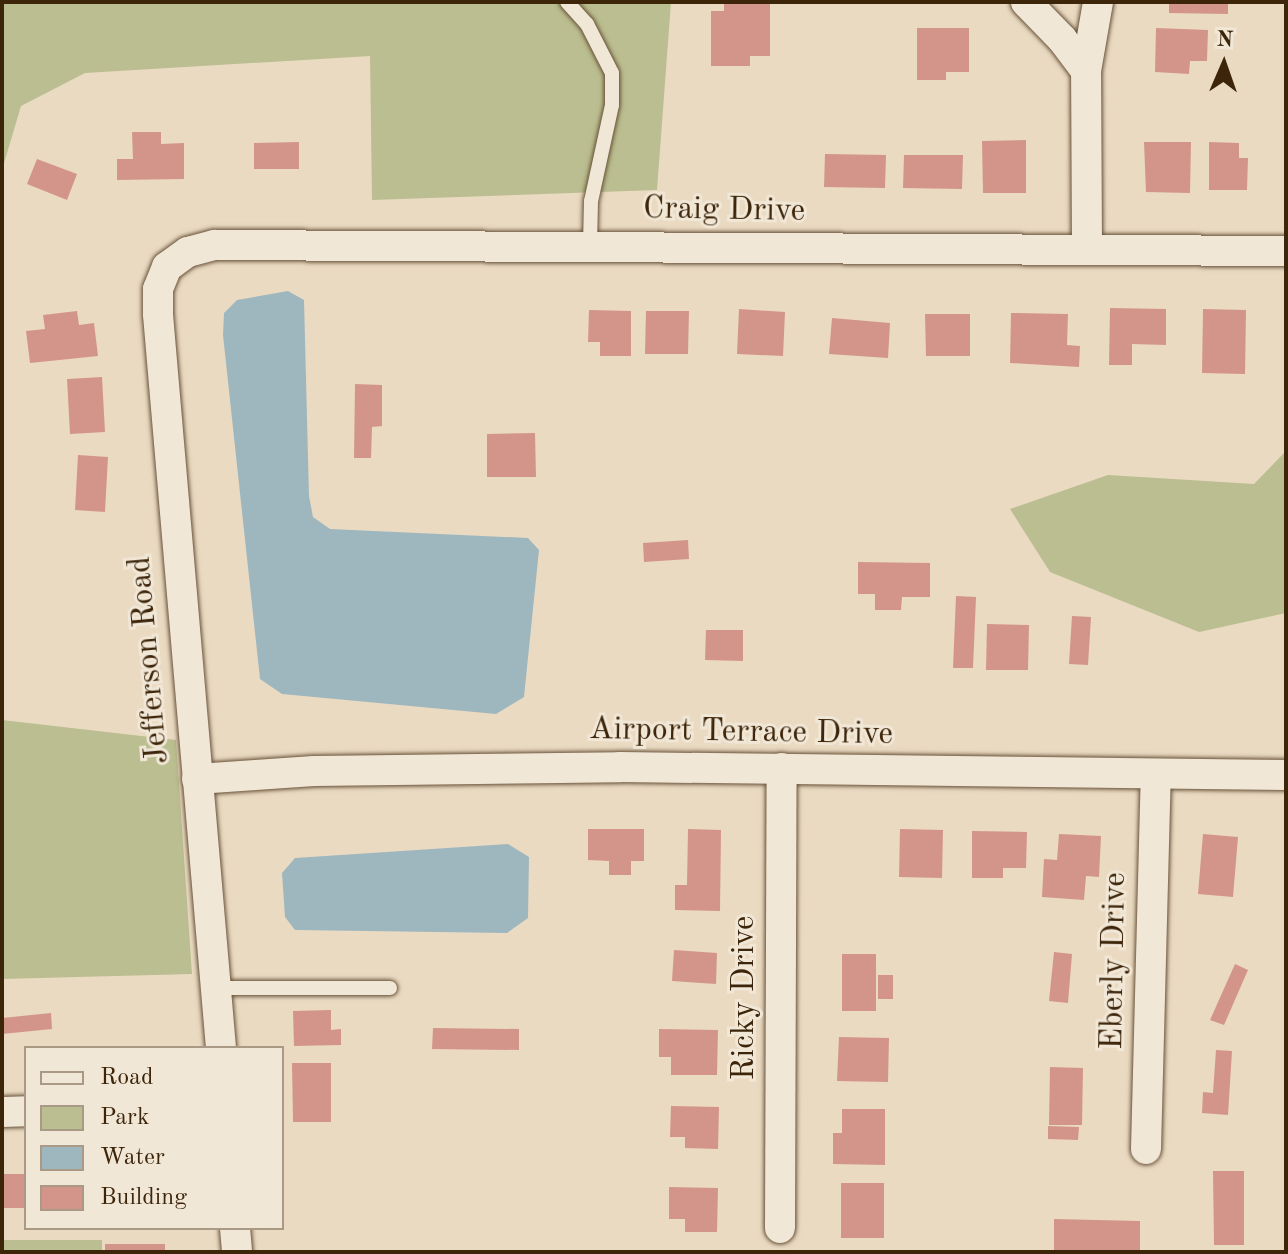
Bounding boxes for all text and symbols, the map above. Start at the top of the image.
north arrow [1184,24,1264,104]
text: N [1216,29,1234,51]
street label: Craig Drive [643,190,805,232]
street label: Jefferson Road [122,555,178,765]
street label: Airport Terrace Drive [589,711,893,755]
street label: Eberly Drive [1094,872,1136,1050]
street label: Ricky Drive [726,916,764,1080]
legend [24,1046,284,1230]
text: Road [100,1066,153,1090]
text: Park [100,1106,149,1130]
text: Water [100,1146,165,1170]
text: Building [100,1186,187,1210]

